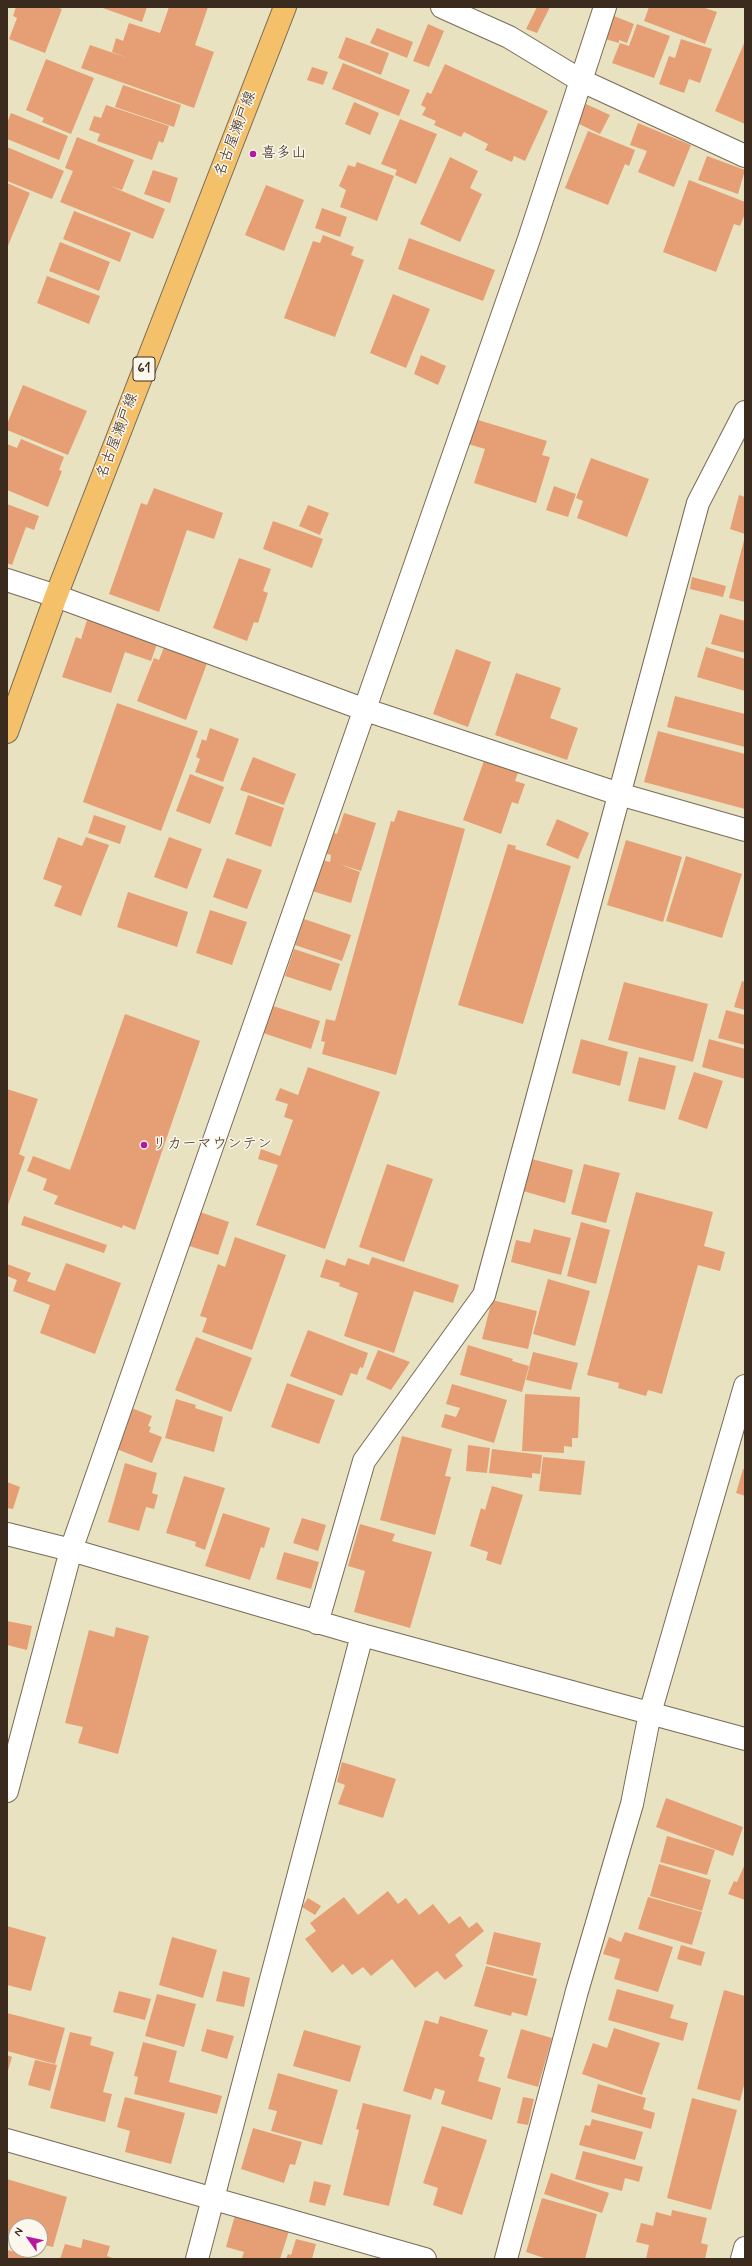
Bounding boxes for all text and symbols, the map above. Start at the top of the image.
street label: 名古屋瀬戸線 [211,89,261,179]
place label: 喜多山 [261,145,306,163]
marker: 喜多山 [248,149,258,159]
road number: 61 [133,357,155,381]
street label: 名古屋瀬戸線 [93,391,143,481]
place label: リカーマウンテン [152,1136,272,1154]
marker: リカーマウンテン [139,1140,149,1150]
north arrow [8,2218,48,2258]
text: N [11,2225,27,2239]

